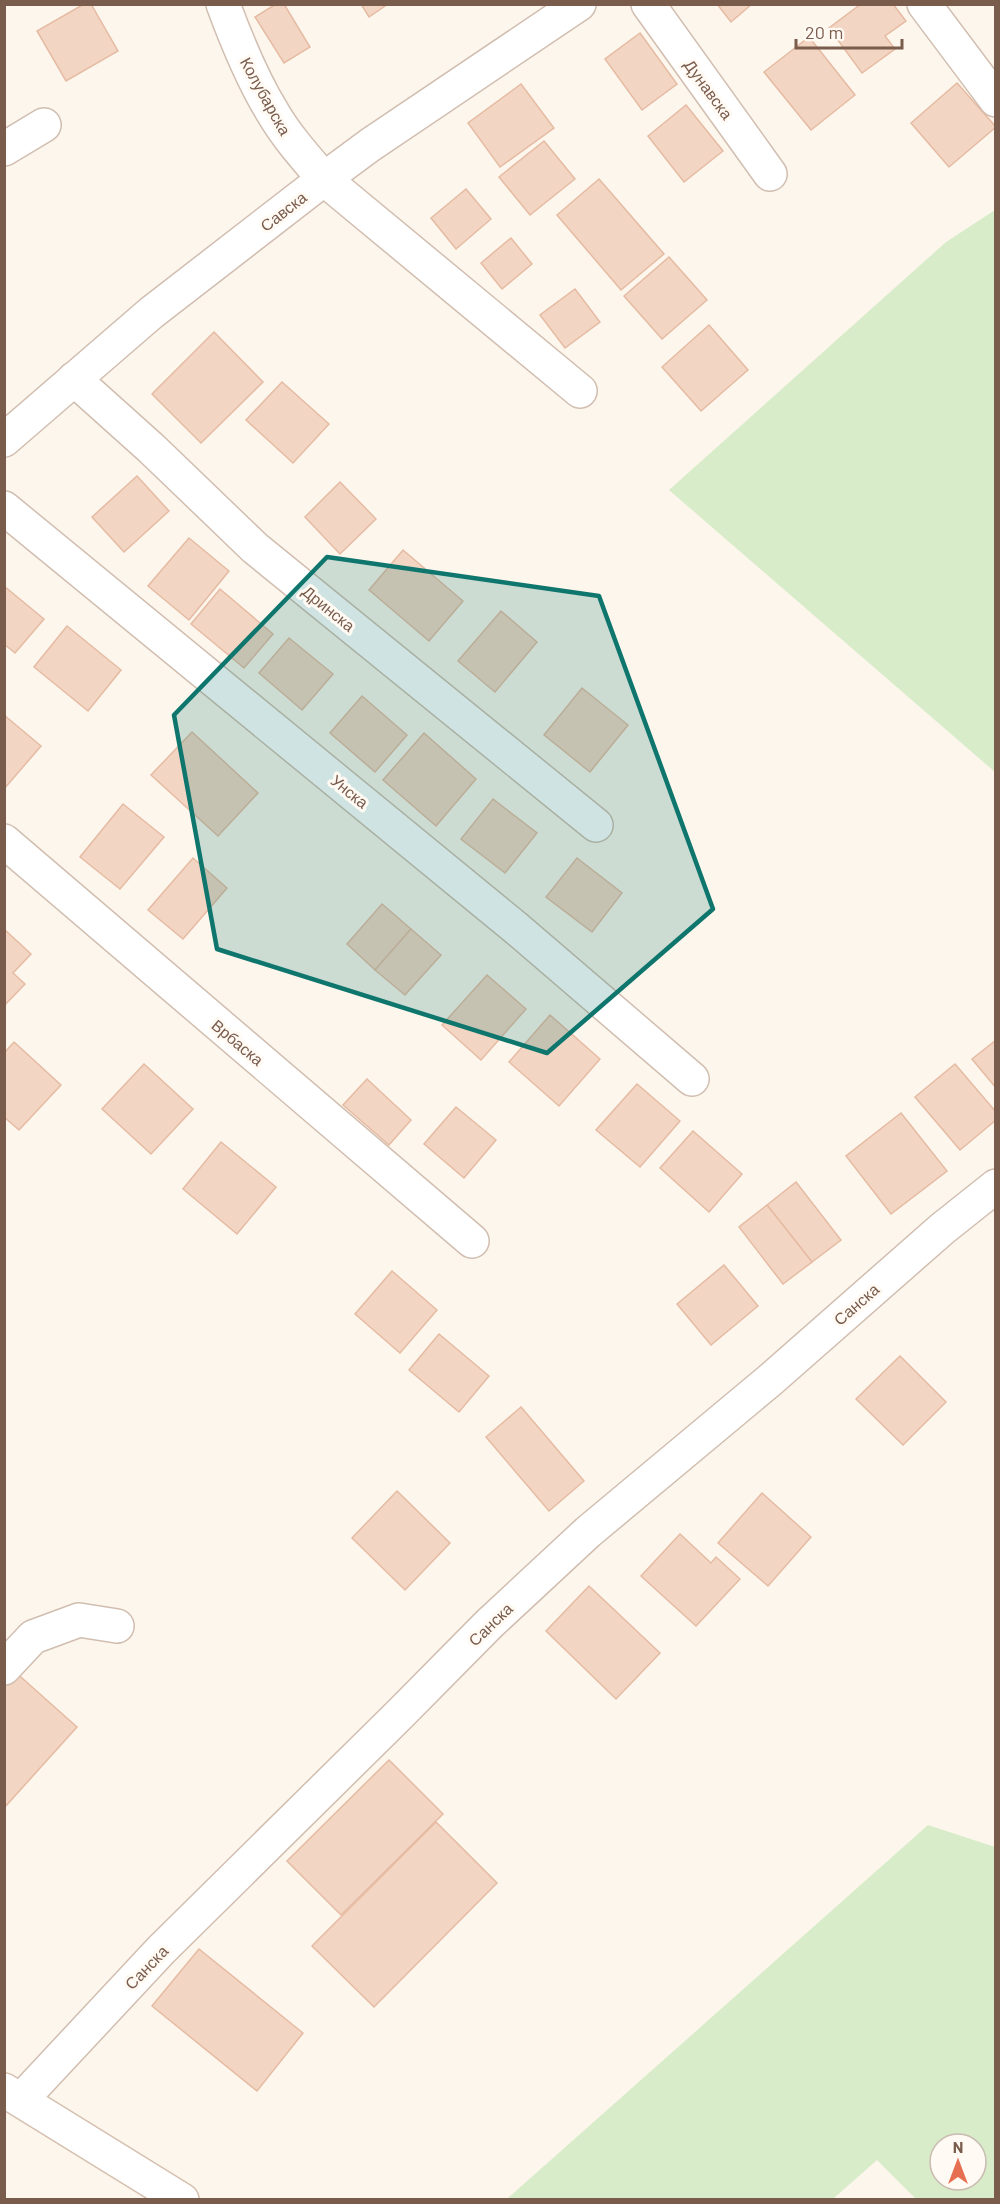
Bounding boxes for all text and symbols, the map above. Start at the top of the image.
scale bar [796,12,902,50]
text: 20 m [805,21,843,43]
street label: Колубарска [237,54,295,138]
street label: Дунавска [681,55,737,123]
street label: Савска [256,187,310,235]
street label: Дринска [299,581,359,635]
street label: Унска [327,770,373,812]
street label: Врбаска [208,1015,268,1069]
street label: Санска [829,1279,883,1329]
street label: Санска [464,1598,516,1649]
street label: Санска [121,1941,172,1993]
north arrow [928,2132,988,2192]
text: N [953,2137,963,2156]

